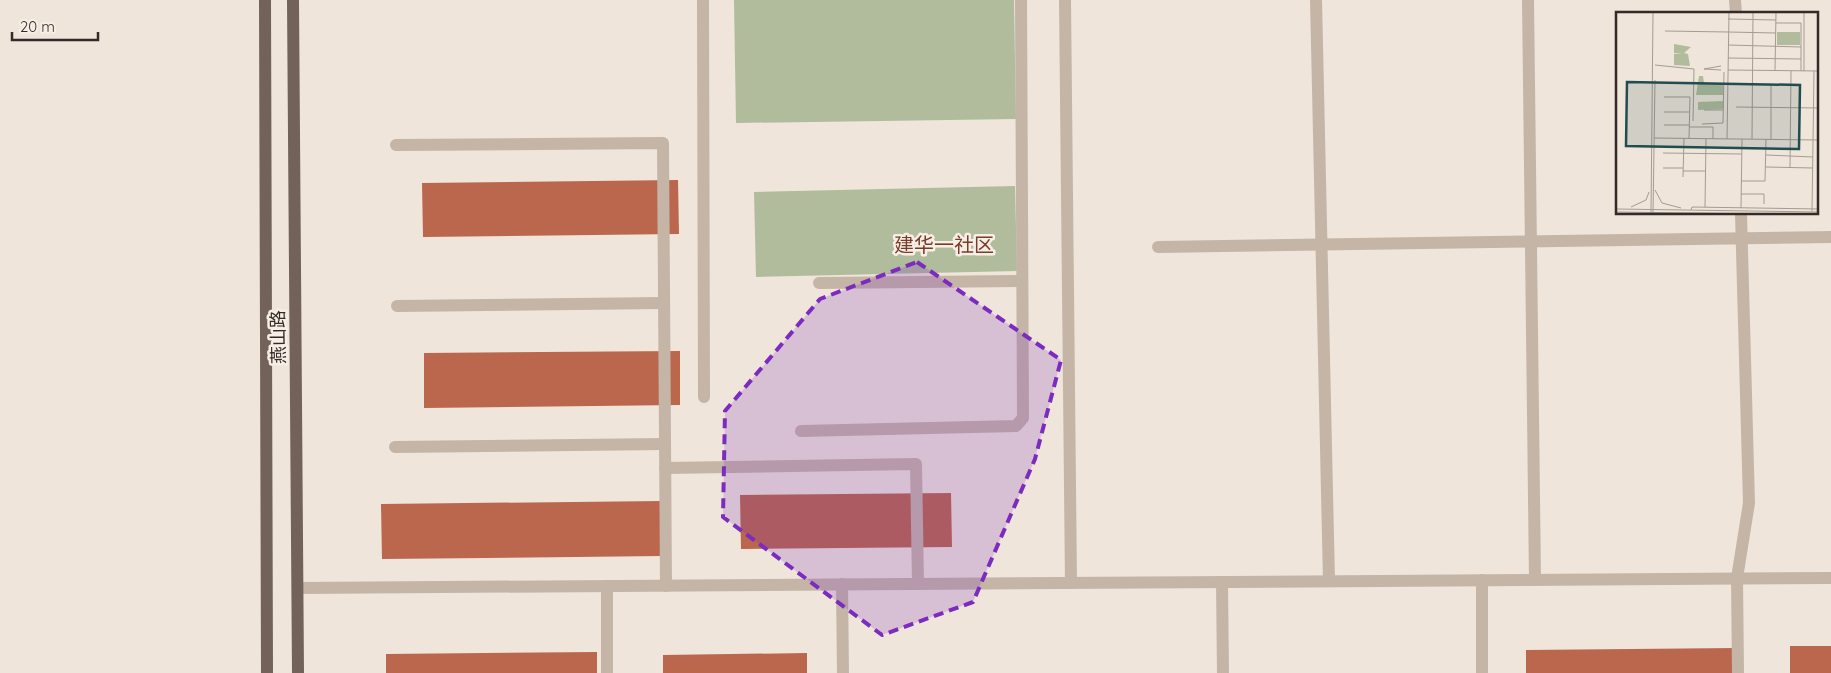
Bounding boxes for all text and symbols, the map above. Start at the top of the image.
scale bar [12,10,99,42]
inset map [1616,12,1818,215]
text: 20 m [20,17,55,36]
district label: 建华一社区 [894,232,994,257]
street label: 燕山路 [266,310,290,364]

